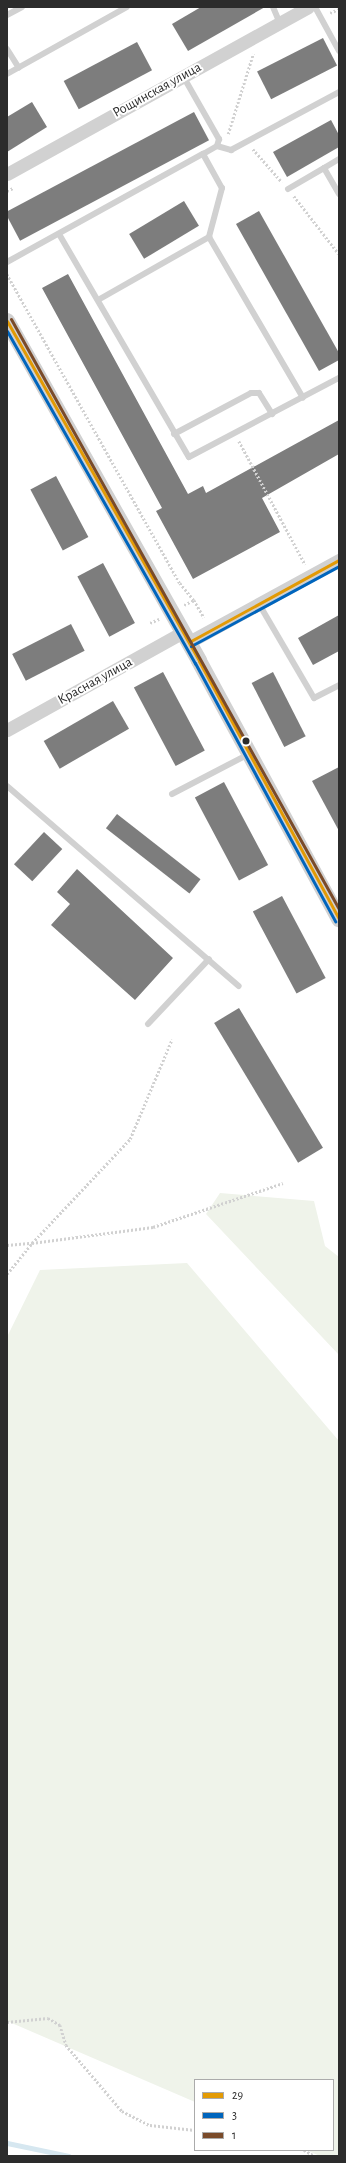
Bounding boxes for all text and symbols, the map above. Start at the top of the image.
street label: Рощинская улица [110,59,204,121]
street label: Красная улица [55,654,135,708]
unlabelled marker [241,736,251,746]
legend [194,2079,334,2151]
text: 29 [232,2089,243,2101]
text: 3 [232,2109,237,2121]
text: 1 [232,2129,236,2141]

